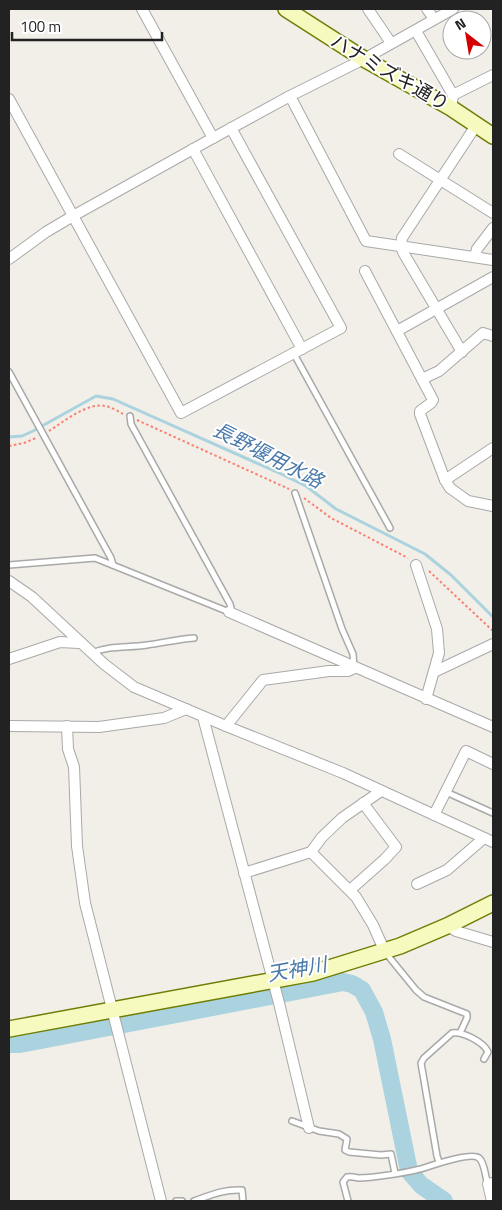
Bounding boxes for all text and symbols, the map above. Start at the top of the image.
scale bar [12,10,162,42]
north arrow [442,10,492,60]
text: N [450,12,470,35]
text: 100 m [20,15,61,38]
street label: ハナミズキ通り [325,26,455,117]
water label: 長野堰用水路 [208,414,331,497]
water label: 天神川 [265,948,331,989]

